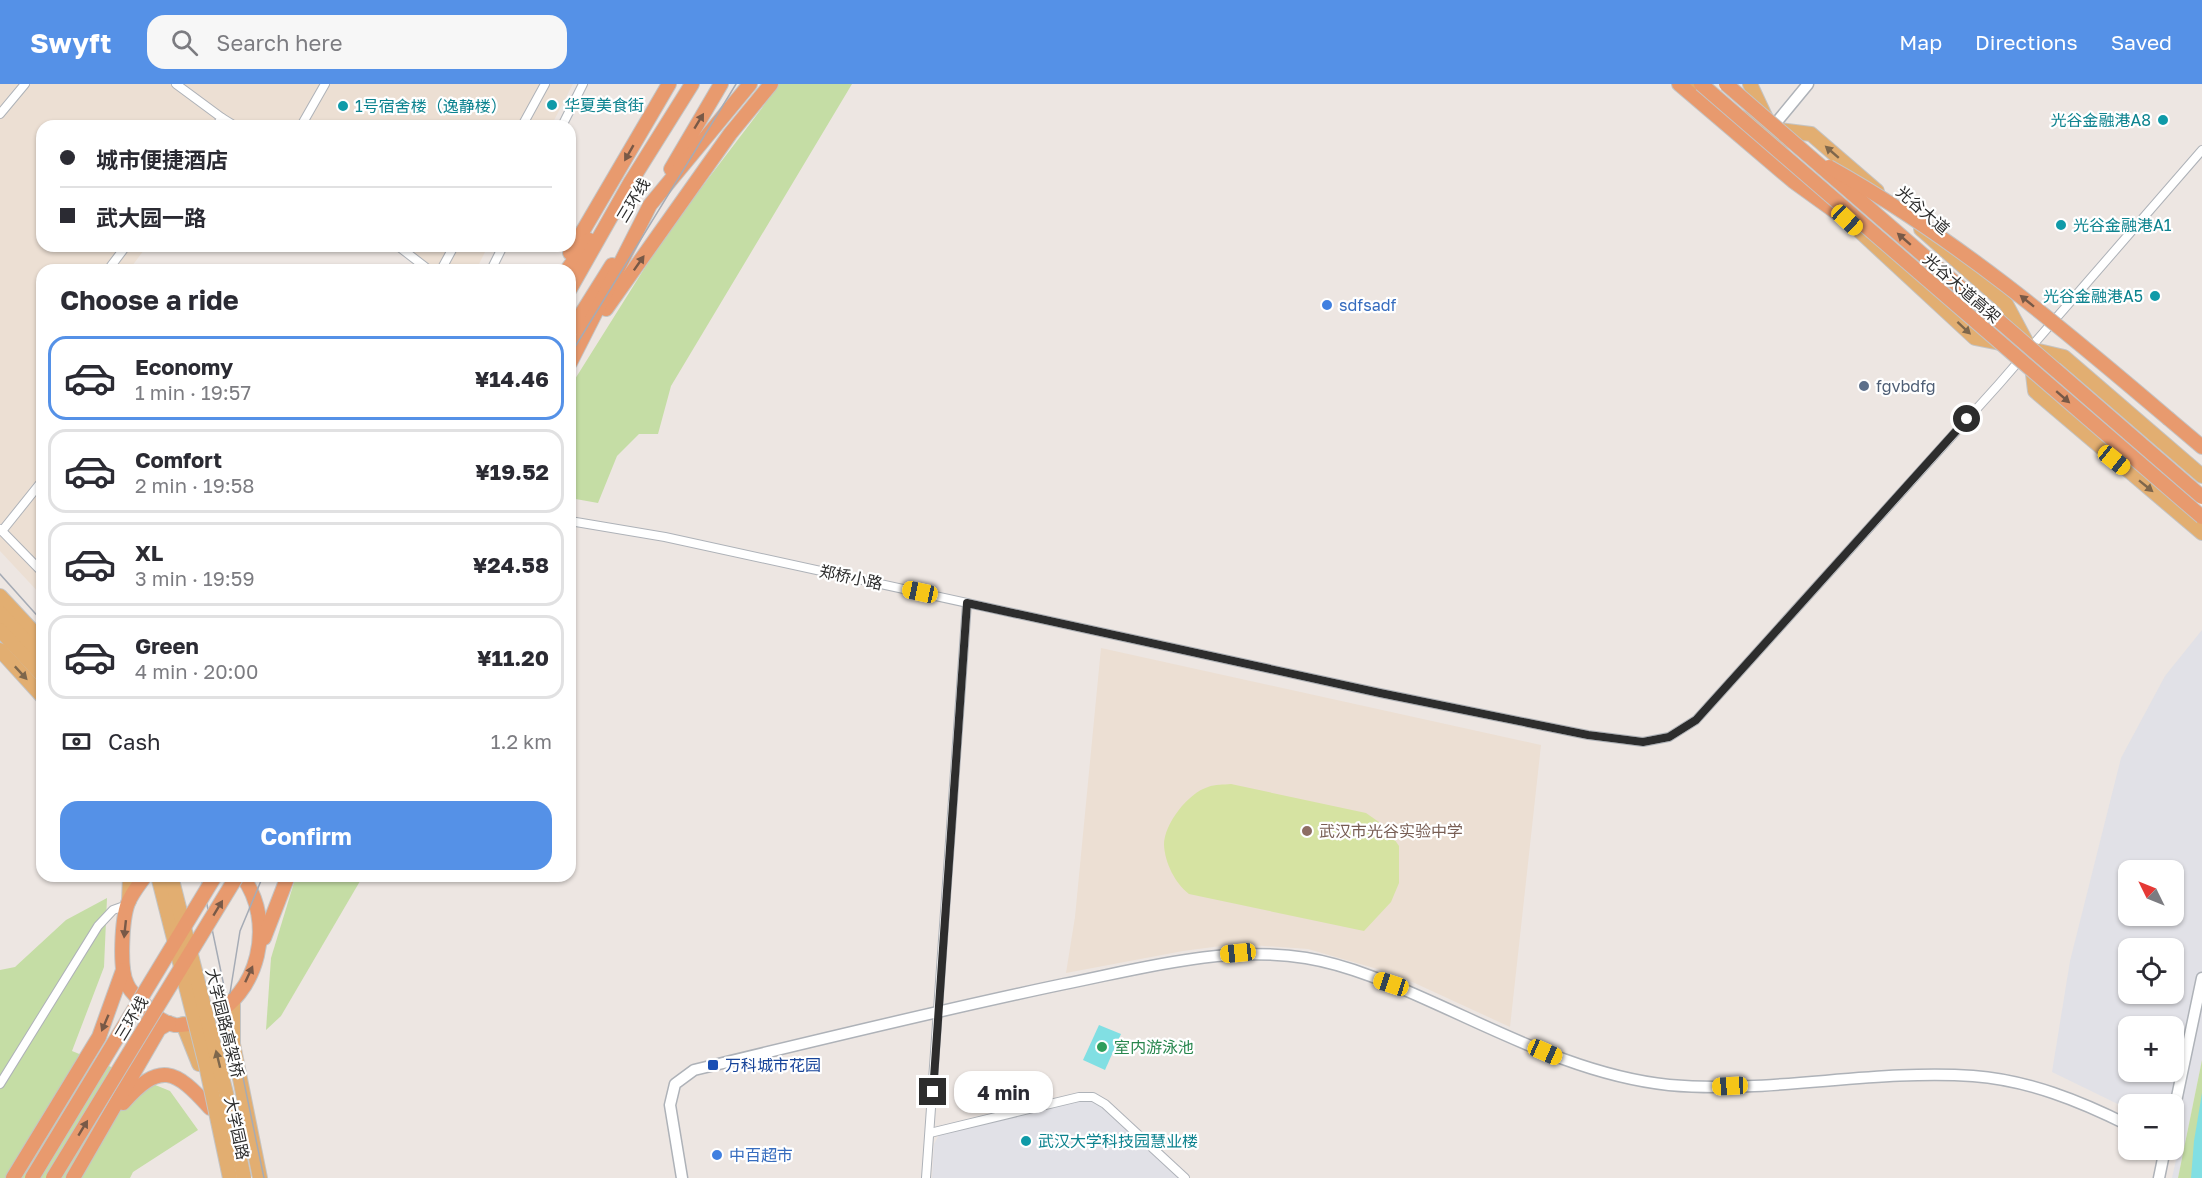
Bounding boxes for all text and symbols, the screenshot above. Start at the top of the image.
search box [147,15,567,69]
text: Swyft [30,26,111,59]
icon: search [168,26,201,59]
text: Search here [216,29,342,56]
text: Map [1899,29,1942,55]
text: Directions [1975,29,2078,55]
text: Saved [2111,29,2172,55]
place label: 华夏美食街 [564,95,644,115]
place label: 1号宿舍楼（逸静楼） [355,96,507,116]
marker: 华夏美食街 [545,98,559,112]
marker: 1号宿舍楼（逸静楼） [336,99,350,113]
place label: 光谷金融港A8 [2051,110,2151,130]
one-way arrow [694,113,705,129]
marker: 光谷金融港A8 [2156,113,2170,127]
one-way arrow [624,144,634,161]
text: 城市便捷酒店 [96,146,228,173]
one-way arrow [1825,146,1840,159]
street label: 三环线 [612,174,654,226]
street label: 光谷大道 [1892,181,1954,239]
car [1828,201,1866,239]
text: 武大园一路 [96,204,206,231]
place label: 光谷金融港A1 [2073,215,2172,235]
marker: 光谷金融港A1 [2054,218,2068,232]
one-way arrow [1897,233,1912,246]
street label: 光谷大道高架 [1919,249,2005,327]
one-way arrow [633,255,645,271]
text: Choose a ride [60,284,239,316]
place label: 光谷金融港A5 [2043,286,2143,306]
marker: 光谷金融港A5 [2148,289,2162,303]
place label: sdfsadf [1339,295,1397,315]
one-way arrow [2020,295,2035,307]
marker: sdfsadf [1320,298,1334,312]
one-way arrow [1957,321,1972,335]
icon: car [63,351,117,405]
text: Economy [135,353,233,380]
text: ¥14.46 [475,365,549,392]
place label: fgvbdfg [1876,376,1936,396]
marker: fgvbdfg [1857,379,1871,393]
text: 1 min · 19:57 [135,380,251,404]
one-way arrow [2055,390,2070,403]
route start [1953,405,1980,432]
car [2094,442,2134,478]
icon: car [63,444,117,498]
text: Comfort [135,446,222,473]
text: ¥19.52 [475,458,549,485]
text: 2 min · 19:58 [135,473,255,497]
one-way arrow [2138,479,2153,492]
icon: car [63,537,117,591]
text: XL [135,539,163,566]
text: ¥24.58 [473,551,549,578]
street label: 郑桥小路 [818,561,884,593]
text: 3 min · 19:59 [135,566,255,590]
car [901,579,939,605]
icon: car [63,630,117,684]
text: Green [135,632,199,659]
text: ¥11.20 [477,644,549,671]
text: 4 min · 20:00 [135,659,258,683]
one-way arrow [14,666,28,681]
icon: cash [60,725,93,758]
text: Cash [108,728,161,755]
text: 1.2 km [491,729,552,753]
button: Confirm [60,801,552,870]
place label: 武汉市光谷实验中学 [1319,821,1463,841]
marker: 武汉市光谷实验中学 [1300,824,1314,838]
north arrow [2118,860,2184,926]
map controls [2118,860,2184,1160]
one-way arrow [212,900,223,916]
one-way arrow [120,920,130,939]
button: locate [2118,938,2184,1004]
car [1219,942,1257,964]
one-way arrow [245,965,254,982]
street label: 大学园路高架桥 [202,966,248,1080]
car [1371,970,1411,998]
street label: 三环线 [110,992,152,1044]
one-way arrow [100,1014,109,1032]
button: + [2118,1016,2184,1082]
car [1525,1036,1565,1068]
place label: 室内游泳池 [1114,1037,1194,1057]
marker: 室内游泳池 [1095,1040,1109,1054]
one-way arrow [212,1050,222,1069]
place label: 万科城市花园 [725,1055,821,1075]
marker: 万科城市花园 [706,1058,720,1072]
callout: 4 min [954,1071,1053,1113]
car [1712,1076,1748,1096]
route end [919,1078,946,1105]
text: 4 min [977,1080,1030,1104]
button: − [2118,1094,2184,1160]
street label: 大学园路 [221,1095,253,1161]
one-way arrow [78,1120,89,1136]
place label: 武汉大学科技园慧业楼 [1038,1131,1198,1151]
marker: 武汉大学科技园慧业楼 [1019,1134,1033,1148]
place label: 中百超市 [729,1145,793,1165]
marker: 中百超市 [710,1148,724,1162]

